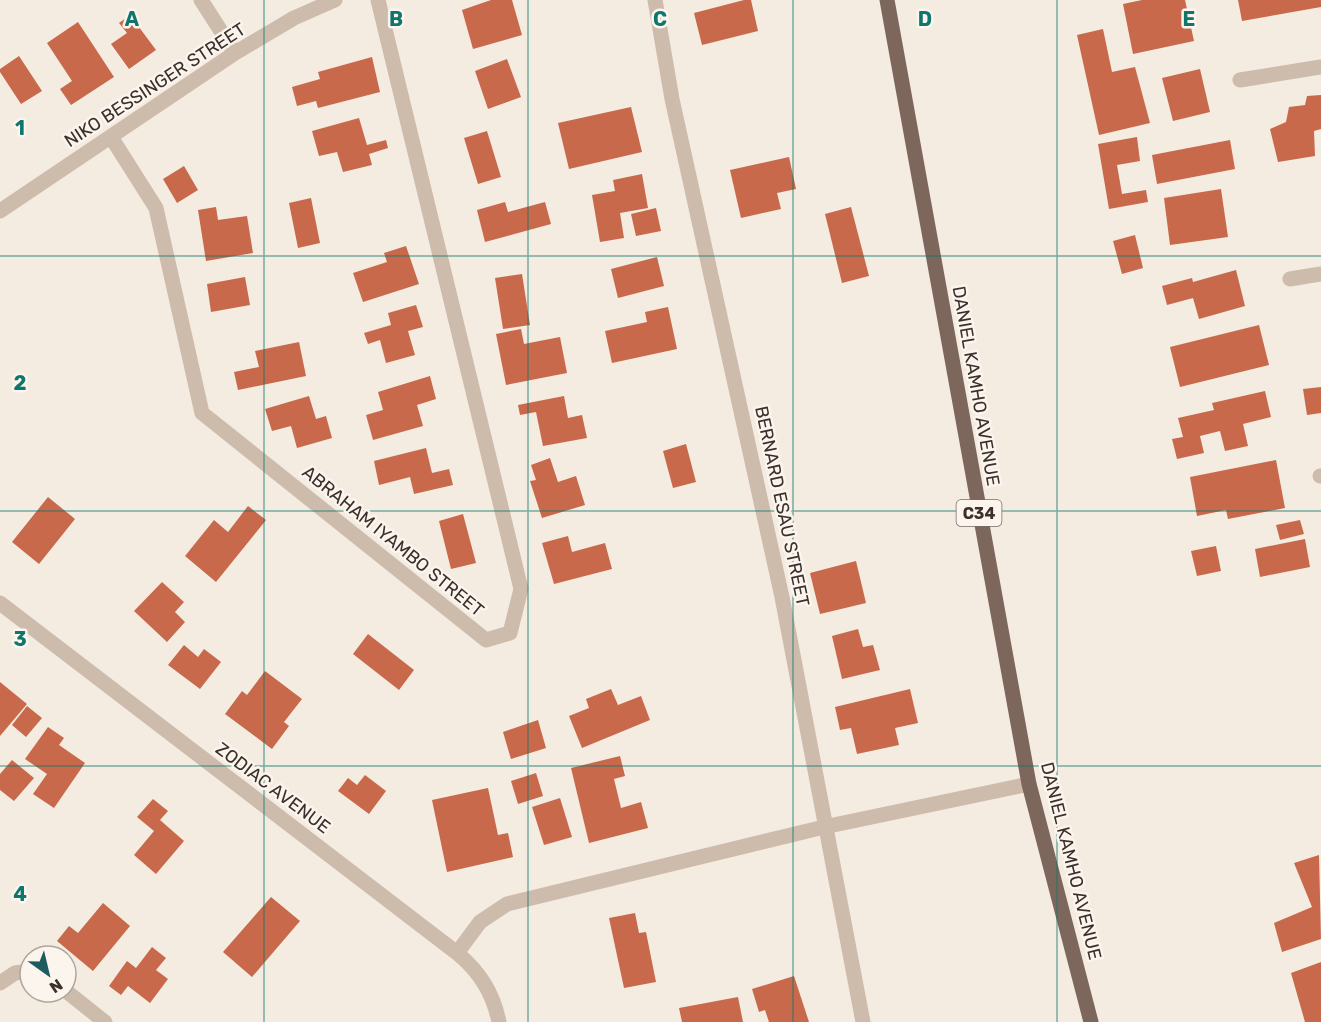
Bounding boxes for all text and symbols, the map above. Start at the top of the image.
text: A [125,7,140,31]
text: B [389,7,403,31]
text: C [653,7,667,31]
text: D [918,7,932,31]
text: E [1183,7,1195,31]
street label: NIKO BESSINGER STREET [60,18,250,152]
text: 1 [15,116,25,140]
street label: DANIEL KAMHO AVENUE [948,284,1004,488]
text: 2 [14,371,27,395]
street label: BERNARD ESAU STREET [750,404,814,608]
street label: ABRAHAM IYAMBO STREET [298,461,488,621]
road number: C34 [956,500,1002,526]
text: 3 [13,627,27,651]
street label: ZODIAC AVENUE [211,738,335,838]
street label: DANIEL KAMHO AVENUE [1036,760,1106,962]
text: 4 [13,882,27,906]
north arrow [18,944,78,1004]
text: N [46,975,66,997]

